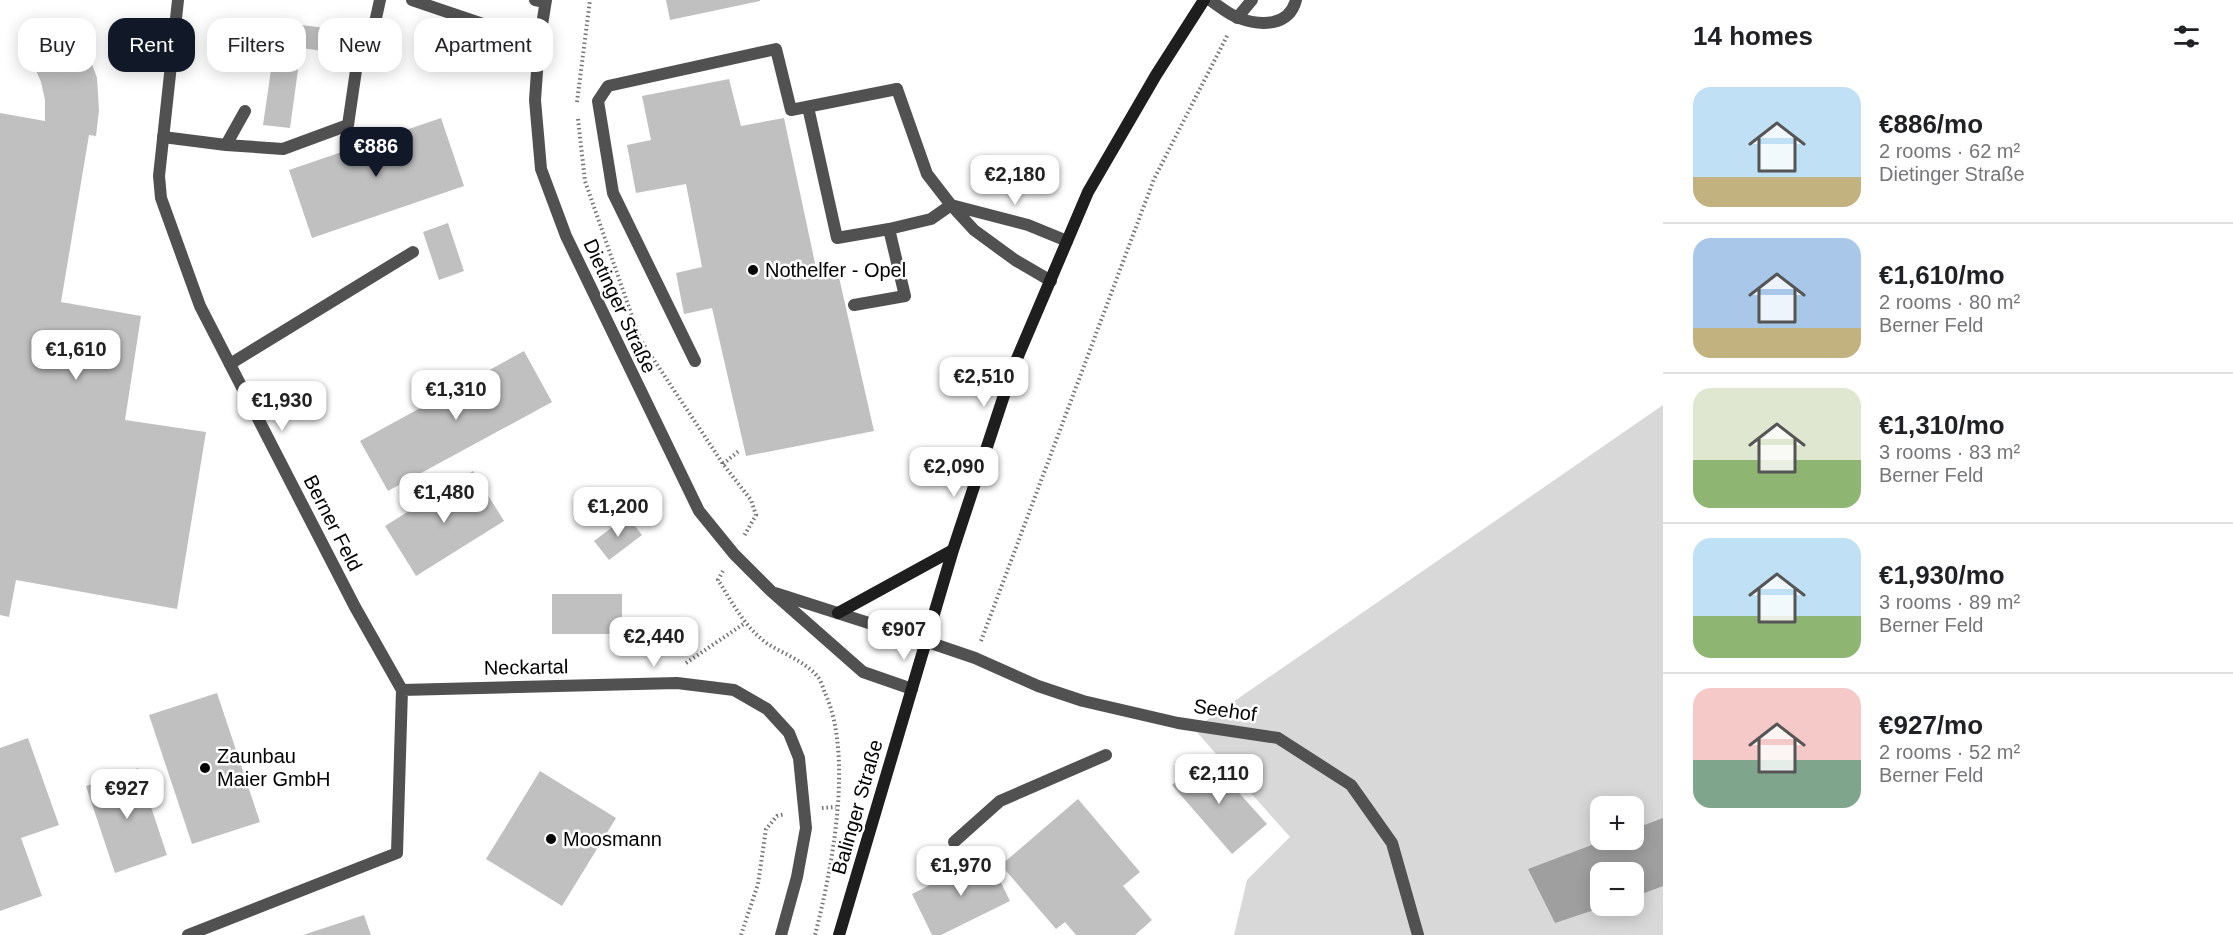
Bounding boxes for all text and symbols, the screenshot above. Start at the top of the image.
chip: Buy [18,18,96,72]
chip: Rent [108,18,195,72]
chip: Filters [207,18,306,72]
chip: New [318,18,402,72]
chip: Apartment [414,18,553,72]
icon: filters [2170,20,2203,53]
text: 14 homes [1693,21,1813,51]
text: €886/mo [1879,109,1983,139]
icon: home [1741,111,1813,183]
pin: €886 [340,127,412,178]
text: €886 [354,135,398,157]
text: 2 rooms · 62 m² [1879,140,2020,162]
pin: €2,180 [966,155,1064,206]
text: €2,180 [984,163,1046,185]
text: Dietinger Straße [1879,163,2025,185]
street label: Dietinger Straße [579,235,661,377]
place label: Nothelfer - Opel [765,259,906,281]
text: €1,610/mo [1879,260,2005,290]
icon: home [1741,262,1813,334]
marker: Nothelfer - Opel [746,263,760,277]
text: 2 rooms · 80 m² [1879,291,2020,313]
text: Berner Feld [1879,314,1984,336]
pin: €1,610 [27,330,125,381]
text: €1,610 [45,338,107,360]
pin: €2,510 [935,357,1033,408]
text: €2,510 [953,365,1015,387]
pin: €1,310 [407,370,505,421]
text: €1,310 [425,378,487,400]
pin: €1,930 [233,381,331,432]
text: €1,930 [251,389,313,411]
text: €1,310/mo [1879,410,2005,440]
icon: home [1741,412,1813,484]
text: 3 rooms · 83 m² [1879,441,2020,463]
pin: €2,090 [905,447,1003,498]
text: €2,090 [923,455,985,477]
text: Berner Feld [1879,464,1984,486]
street label: Berner Feld [299,471,367,575]
pin: €1,480 [395,473,493,524]
text: €1,480 [413,481,475,503]
pin: €1,200 [569,487,667,538]
text: €1,200 [587,495,649,517]
text: €1,930/mo [1879,560,2005,590]
icon: home [1741,562,1813,634]
text: 3 rooms · 89 m² [1879,591,2020,613]
pin: €907 [868,610,940,661]
text: Berner Feld [1879,614,1984,636]
pin: €2,440 [605,617,703,668]
text: €907 [882,618,926,640]
text: €2,440 [623,625,685,647]
street label: Neckartal [484,655,568,679]
street label: Seehof [1192,695,1258,725]
text: €927/mo [1879,710,1983,740]
icon: home [1741,712,1813,784]
street label: Balinger Straße [827,737,887,877]
text: 2 rooms · 52 m² [1879,741,2020,763]
place label: Zaunbau Maier GmbH [217,745,330,790]
pin: €2,110 [1170,754,1268,805]
marker: Zaunbau Maier GmbH [198,761,212,775]
text: €2,110 [1189,762,1249,784]
text: Berner Feld [1879,764,1984,786]
pin: €927 [91,769,163,820]
text: €927 [105,777,149,799]
map controls [1590,796,1644,916]
button: + [1590,796,1644,850]
place label: Moosmann [563,828,662,850]
marker: Moosmann [544,832,558,846]
pin: €1,970 [912,846,1010,897]
text: €1,970 [930,854,992,876]
button: − [1590,862,1644,916]

